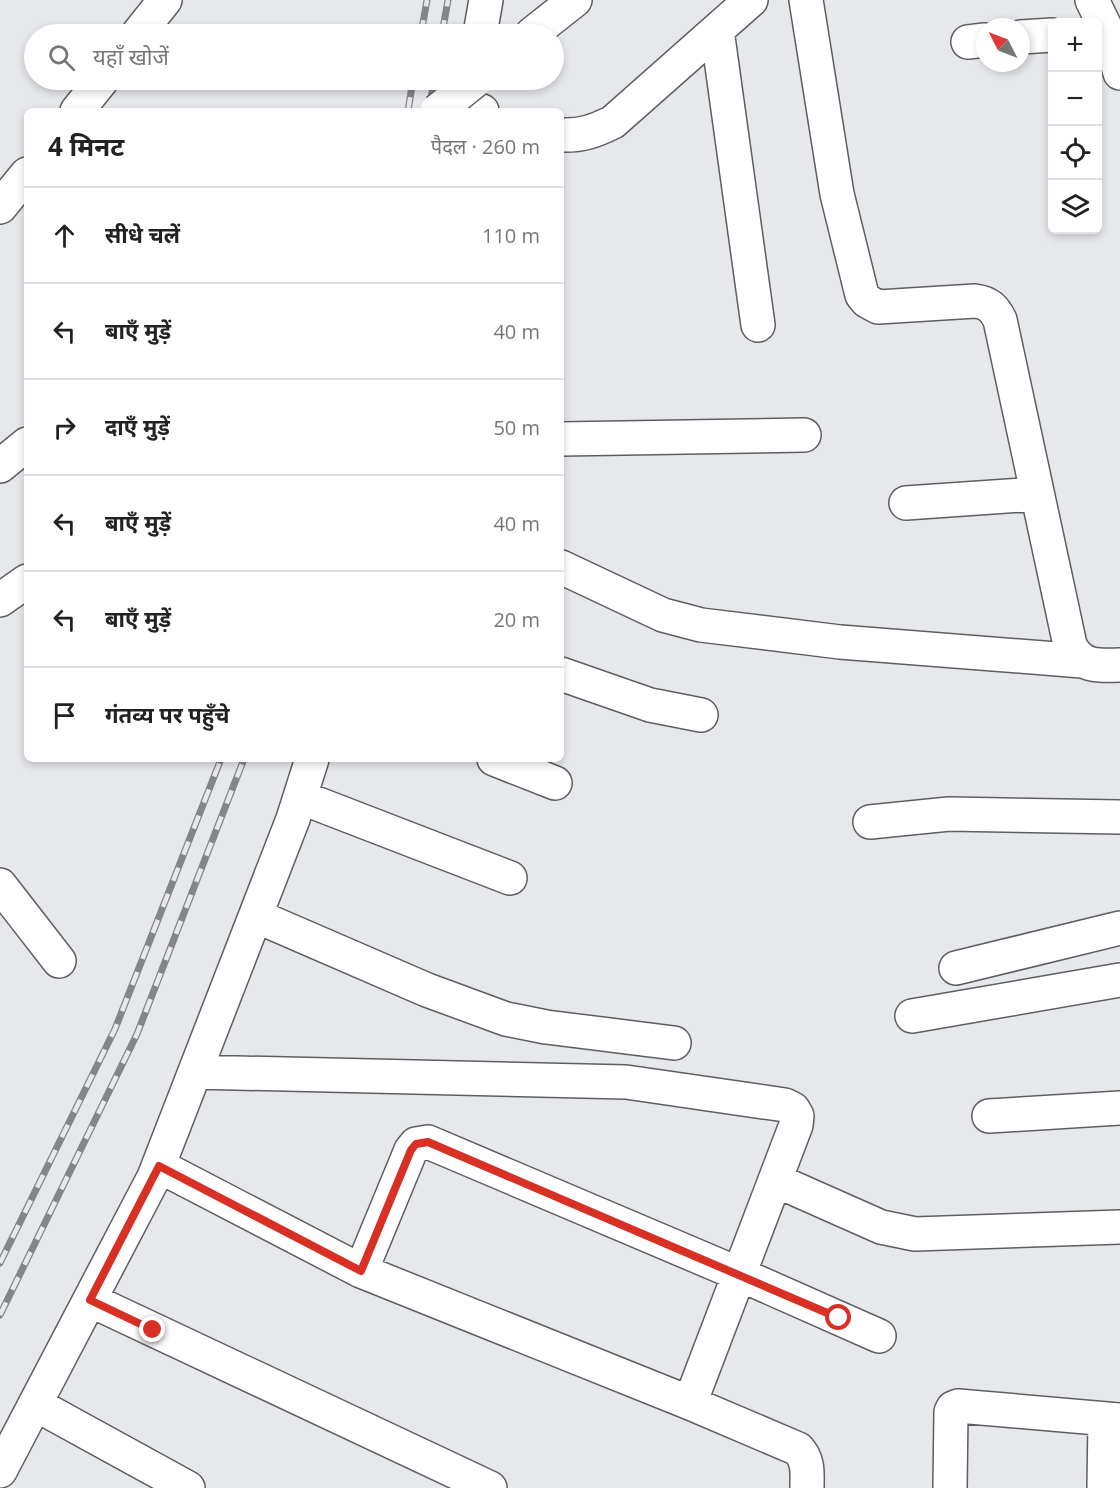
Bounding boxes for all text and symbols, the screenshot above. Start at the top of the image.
north arrow [976,18,1030,72]
map controls [1048,18,1102,234]
button: + [1048,18,1102,72]
search box [24,24,564,90]
icon: search [45,41,78,74]
text: यहाँ खोजें [93,41,169,71]
button: − [1048,72,1102,126]
button: locate [1048,126,1102,180]
text: 4 मिनट [48,128,124,164]
text: पैदल · 260 m [431,133,540,160]
button: layers [1048,180,1102,234]
icon: ahead [48,219,81,252]
text: सीधे चलें [105,219,180,249]
text: 110 m [482,222,540,249]
icon: left [48,315,81,348]
text: बाएँ मुड़ें [105,315,171,345]
text: 40 m [493,318,540,345]
icon: right [48,411,81,444]
text: दाएँ मुड़ें [105,411,170,441]
text: 50 m [493,414,540,441]
icon: left [48,507,81,540]
text: बाएँ मुड़ें [105,507,171,537]
text: 40 m [493,510,540,537]
icon: left [48,603,81,636]
text: बाएँ मुड़ें [105,603,171,633]
text: 20 m [493,606,540,633]
icon: arrive [48,699,81,732]
text: गंतव्य पर पहुँचे [105,699,230,729]
route start [825,1304,851,1330]
route end [139,1316,165,1342]

